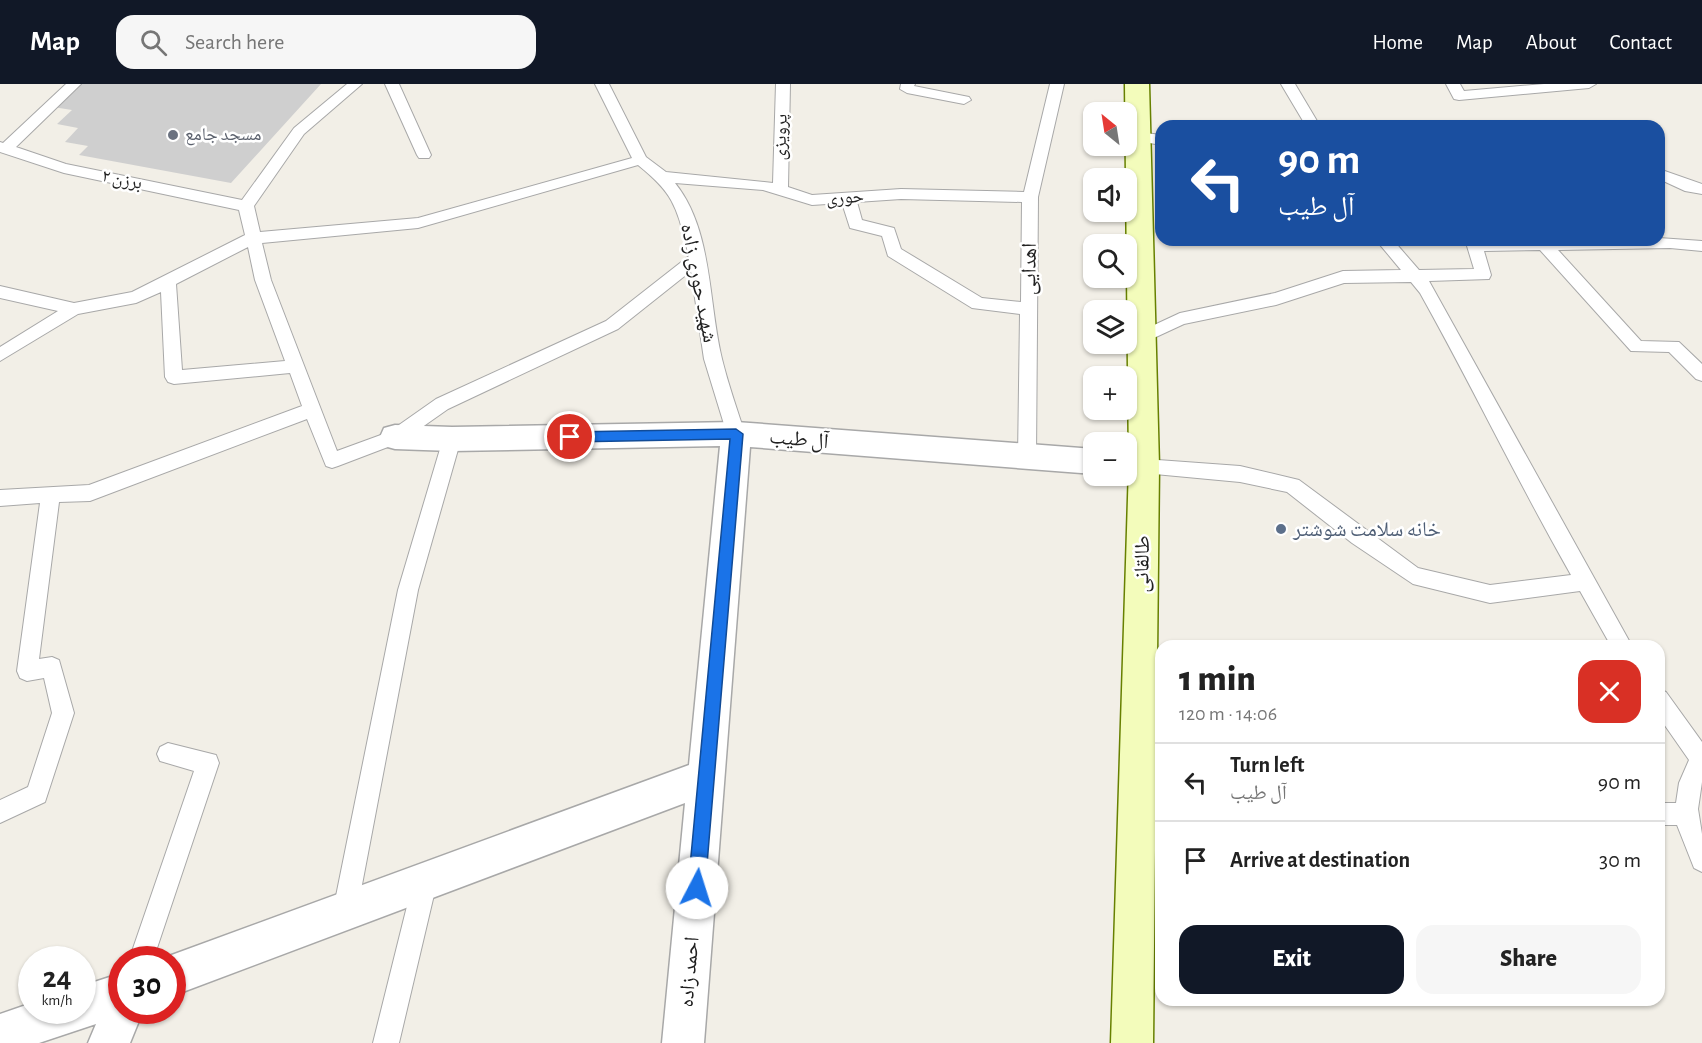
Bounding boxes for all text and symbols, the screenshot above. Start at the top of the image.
search box [116,15,536,69]
icon: search [137,26,170,59]
text: Map [30,28,80,56]
text: Search here [185,31,284,53]
text: Home [1372,32,1423,53]
text: Map [1456,32,1493,53]
text: About [1526,32,1576,53]
text: Contact [1609,32,1672,53]
north arrow [1083,102,1137,156]
map controls [1083,102,1137,486]
street label: پرویزی [771,113,792,161]
place label: مسجد جامع [185,126,261,146]
marker: مسجد جامع [166,128,180,142]
text: 90 m [1278,139,1360,181]
icon: left [1179,144,1257,222]
street label: برزن ۲ [100,167,144,194]
button: sound [1083,168,1137,222]
street label: حوری [825,188,865,209]
text: آل طیب [1278,193,1355,220]
street label: شهید حوری زاده [676,222,721,345]
button: search [1083,234,1137,288]
street label: اهدایی [1018,243,1042,295]
button: layers [1083,300,1137,354]
button: + [1083,366,1137,420]
pin [544,411,595,462]
icon: arrive [553,420,586,453]
street label: آل طیب [768,425,830,453]
button: − [1083,432,1137,486]
place label: خانه سلامت شوشتر [1292,519,1441,540]
marker: خانه سلامت شوشتر [1274,522,1288,536]
street label: طالقانی [1131,535,1155,593]
button: close [1578,660,1641,723]
text: 1 min [1179,661,1256,697]
text: 120 m · 14:06 [1179,704,1277,724]
text: Turn left [1230,754,1304,776]
icon: left [1179,766,1212,799]
text: 90 m [1598,771,1641,793]
text: آل طیب [1230,783,1287,803]
icon: arrive [1179,844,1212,877]
text: Arrive at destination [1230,849,1410,871]
text: 30 m [1599,849,1641,871]
position arrow [665,856,729,920]
button: Exit [1179,925,1404,994]
button: Share [1416,925,1641,994]
street label: احمد زاده [675,936,703,1008]
speed limit sign: 30 [108,946,186,1024]
text: 24 [42,963,72,993]
text: km/h [42,993,72,1008]

